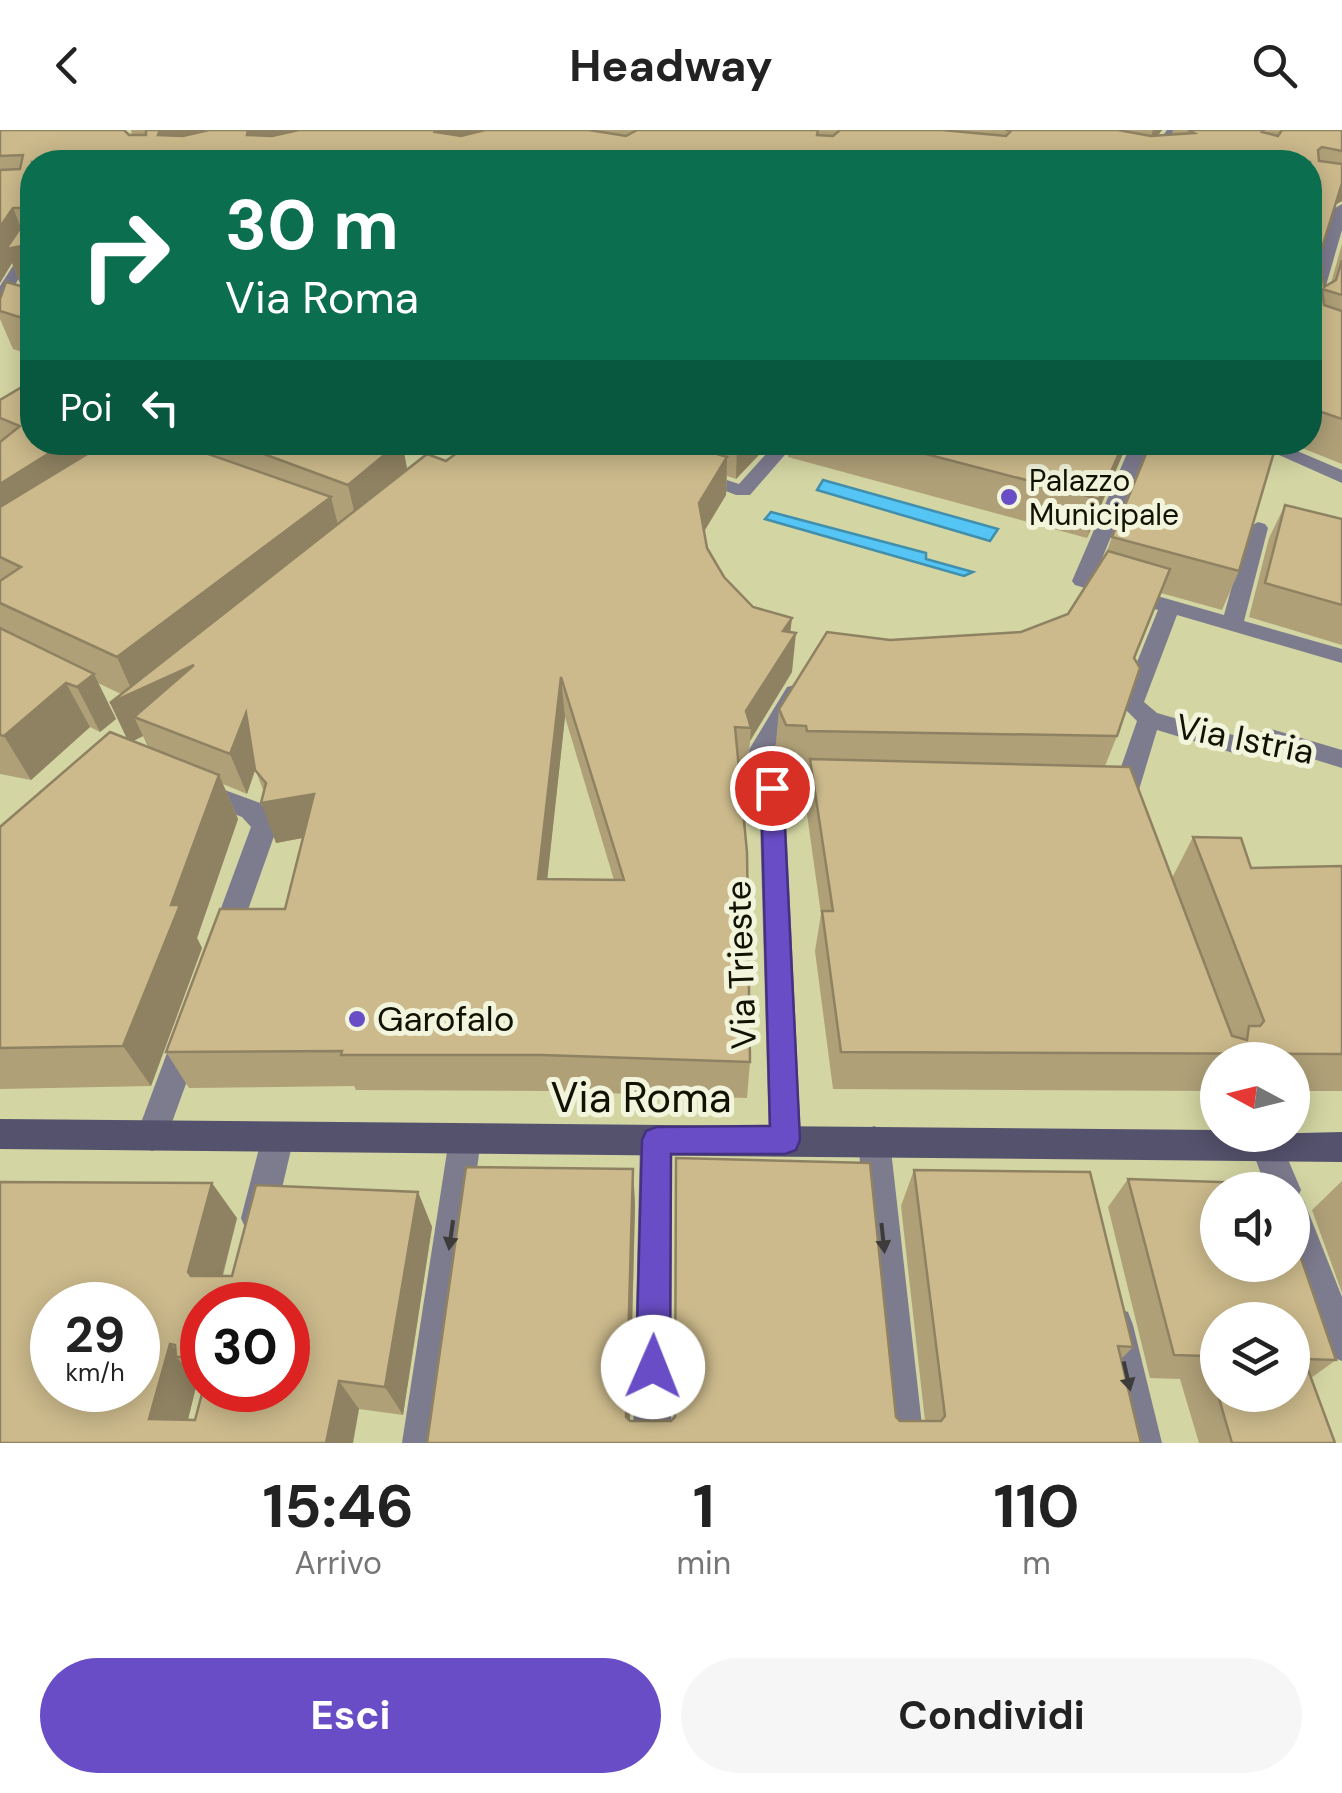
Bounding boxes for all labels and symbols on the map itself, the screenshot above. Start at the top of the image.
place label: Palazzo Municipale [1029,461,1179,534]
marker: Palazzo Municipale [998,486,1020,508]
street label: Via Istria [1172,703,1318,775]
pin [730,746,815,831]
street label: Via Trieste [715,880,767,1050]
place label: Garofalo [377,996,514,1042]
marker: Garofalo [346,1008,368,1030]
north arrow [1200,1042,1310,1152]
street label: Via Roma [550,1070,732,1125]
one-way arrow [443,1220,459,1251]
one-way arrow [875,1223,891,1255]
speed limit sign: 30 [180,1282,310,1412]
position arrow [601,1315,705,1419]
one-way arrow [1120,1361,1135,1392]

